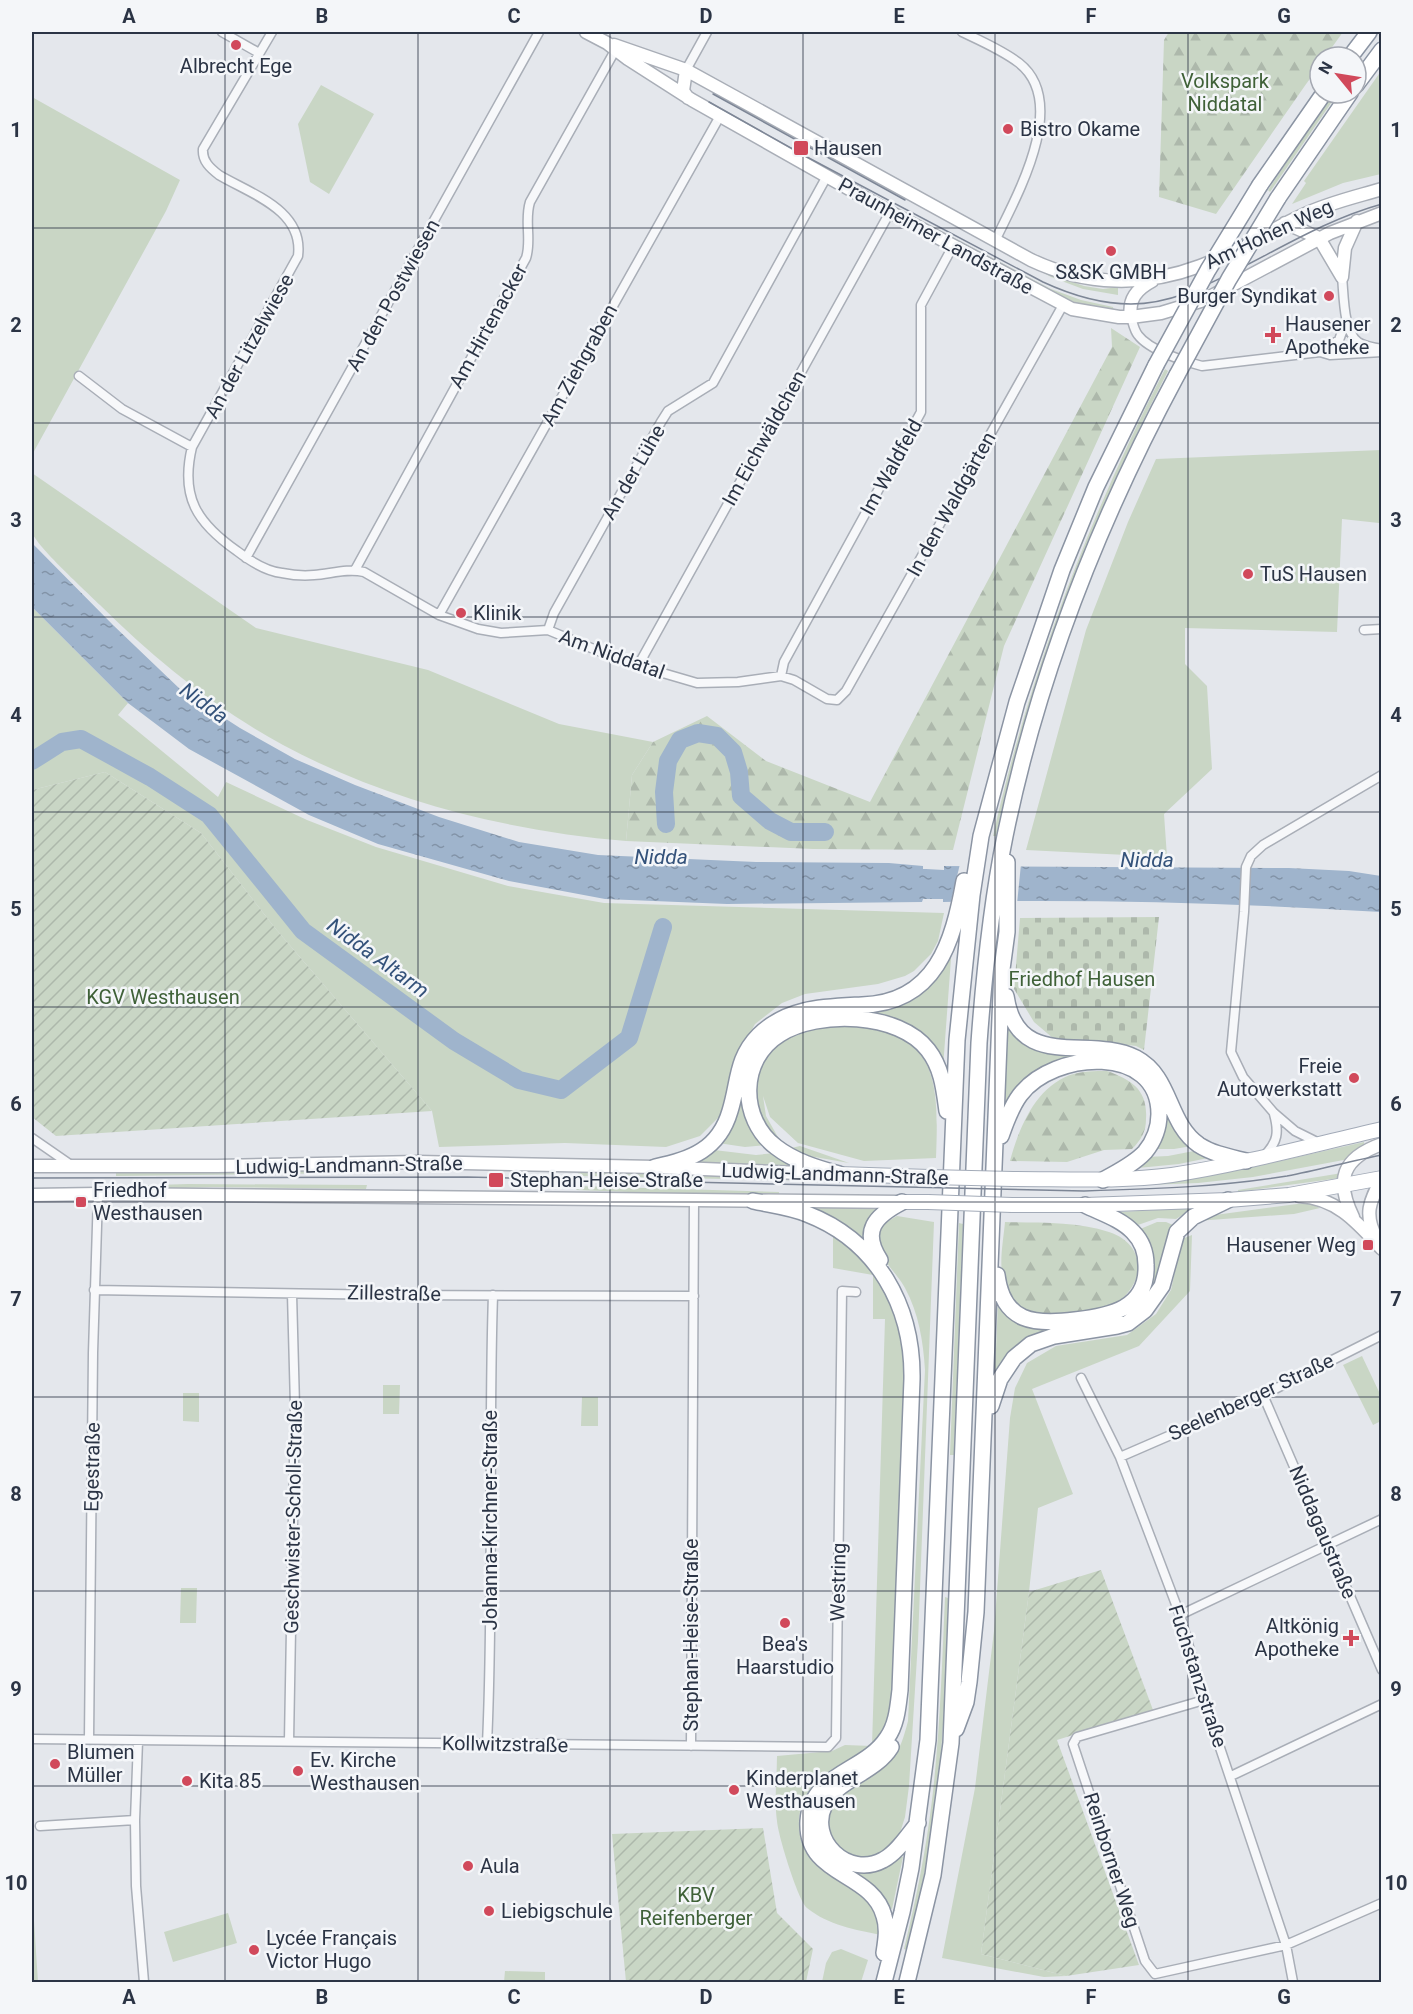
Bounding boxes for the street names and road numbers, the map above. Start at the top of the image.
street label: Praunheimer Landstraße [834,172,1038,300]
street label: Am Hohen Weg [1201,194,1337,274]
street label: An den Postwiesen [341,215,445,375]
street label: Am Hirtenacker [444,259,532,393]
street label: An der Litzelwiese [199,270,299,422]
street label: Am Ziehgraben [536,300,622,430]
street label: Im Eichwäldchen [717,366,811,510]
street label: Im Waldfeld [855,415,927,519]
street label: An der Lühe [596,420,670,524]
street label: In den Waldgärten [901,428,1001,580]
street label: Am Niddatal [556,624,668,684]
street label: Ludwig-Landmann-Straße [235,1151,463,1179]
street label: Ludwig-Landmann-Straße [721,1158,949,1190]
street label: Zillestraße [347,1280,441,1306]
street label: Seelenberger Straße [1164,1348,1338,1446]
street label: Geschwister-Scholl-Straße [279,1400,307,1634]
street label: Johanna-Kirchner-Straße [478,1410,502,1630]
street label: Egestraße [79,1422,105,1512]
street label: Niddagaustraße [1284,1462,1362,1602]
street label: Stephan-Heise-Straße [679,1538,703,1732]
street label: Westring [825,1542,851,1622]
street label: Fuchstanzstraße [1164,1602,1232,1750]
street label: Kollwitzstraße [442,1731,568,1757]
street label: Reinborner Weg [1079,1789,1145,1931]

